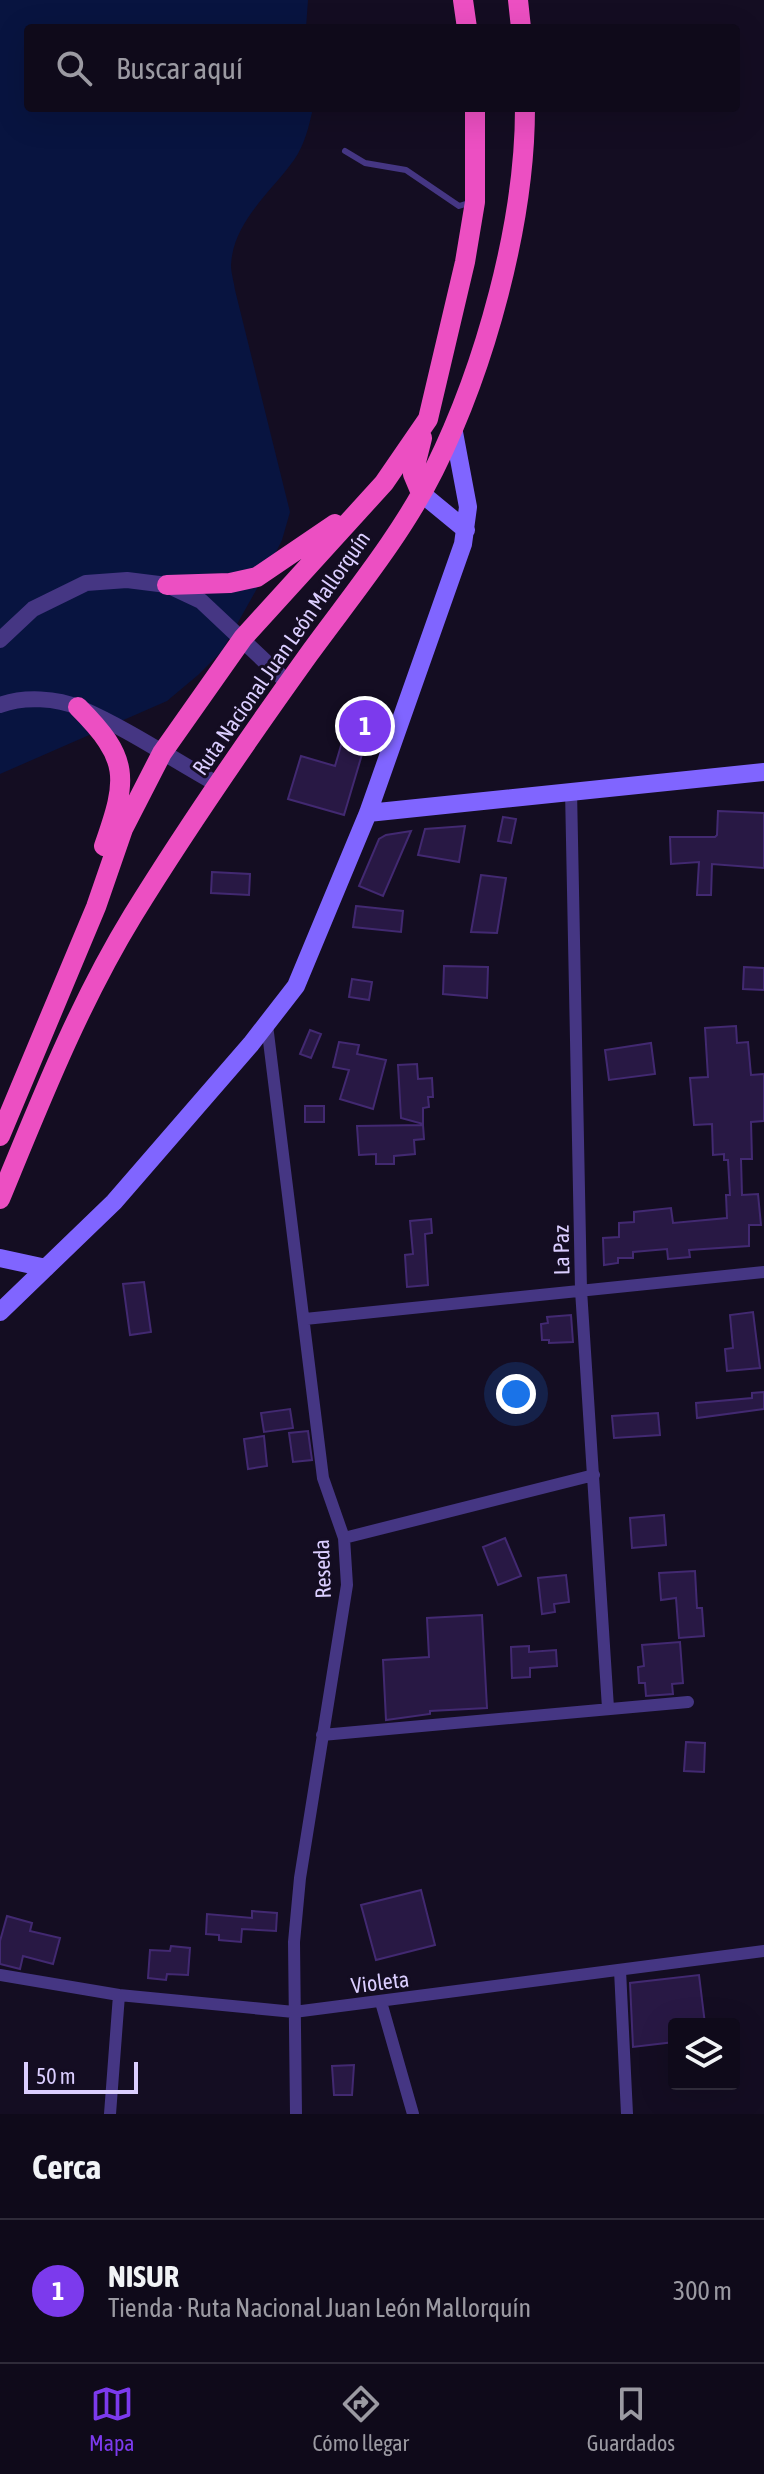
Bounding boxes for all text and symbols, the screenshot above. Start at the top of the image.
search box [24,24,740,112]
icon: search [52,46,96,90]
text: Buscar aquí [116,51,243,85]
street label: Ruta Nacional Juan León Mallorquín [187,526,375,780]
pin: 1 [339,696,391,756]
street label: La Paz [548,1225,574,1275]
your location [496,1374,536,1414]
street label: Reseda [308,1539,336,1599]
street label: Violeta [349,1966,411,1998]
map controls [668,2018,740,2090]
button: layers [668,2018,740,2090]
scale bar [24,2058,138,2094]
text: 50 m [36,2063,76,2089]
text: Cerca [32,2147,101,2186]
text: NISUR [108,2259,179,2293]
text: 1 [52,2276,64,2306]
text: 300 m [673,2276,732,2306]
text: Tienda · Ruta Nacional Juan León Mallorquín [108,2293,531,2323]
tab: Mapa [89,2382,135,2456]
tab: Cómo llegar [312,2382,409,2456]
tab: Guardados [587,2382,675,2456]

